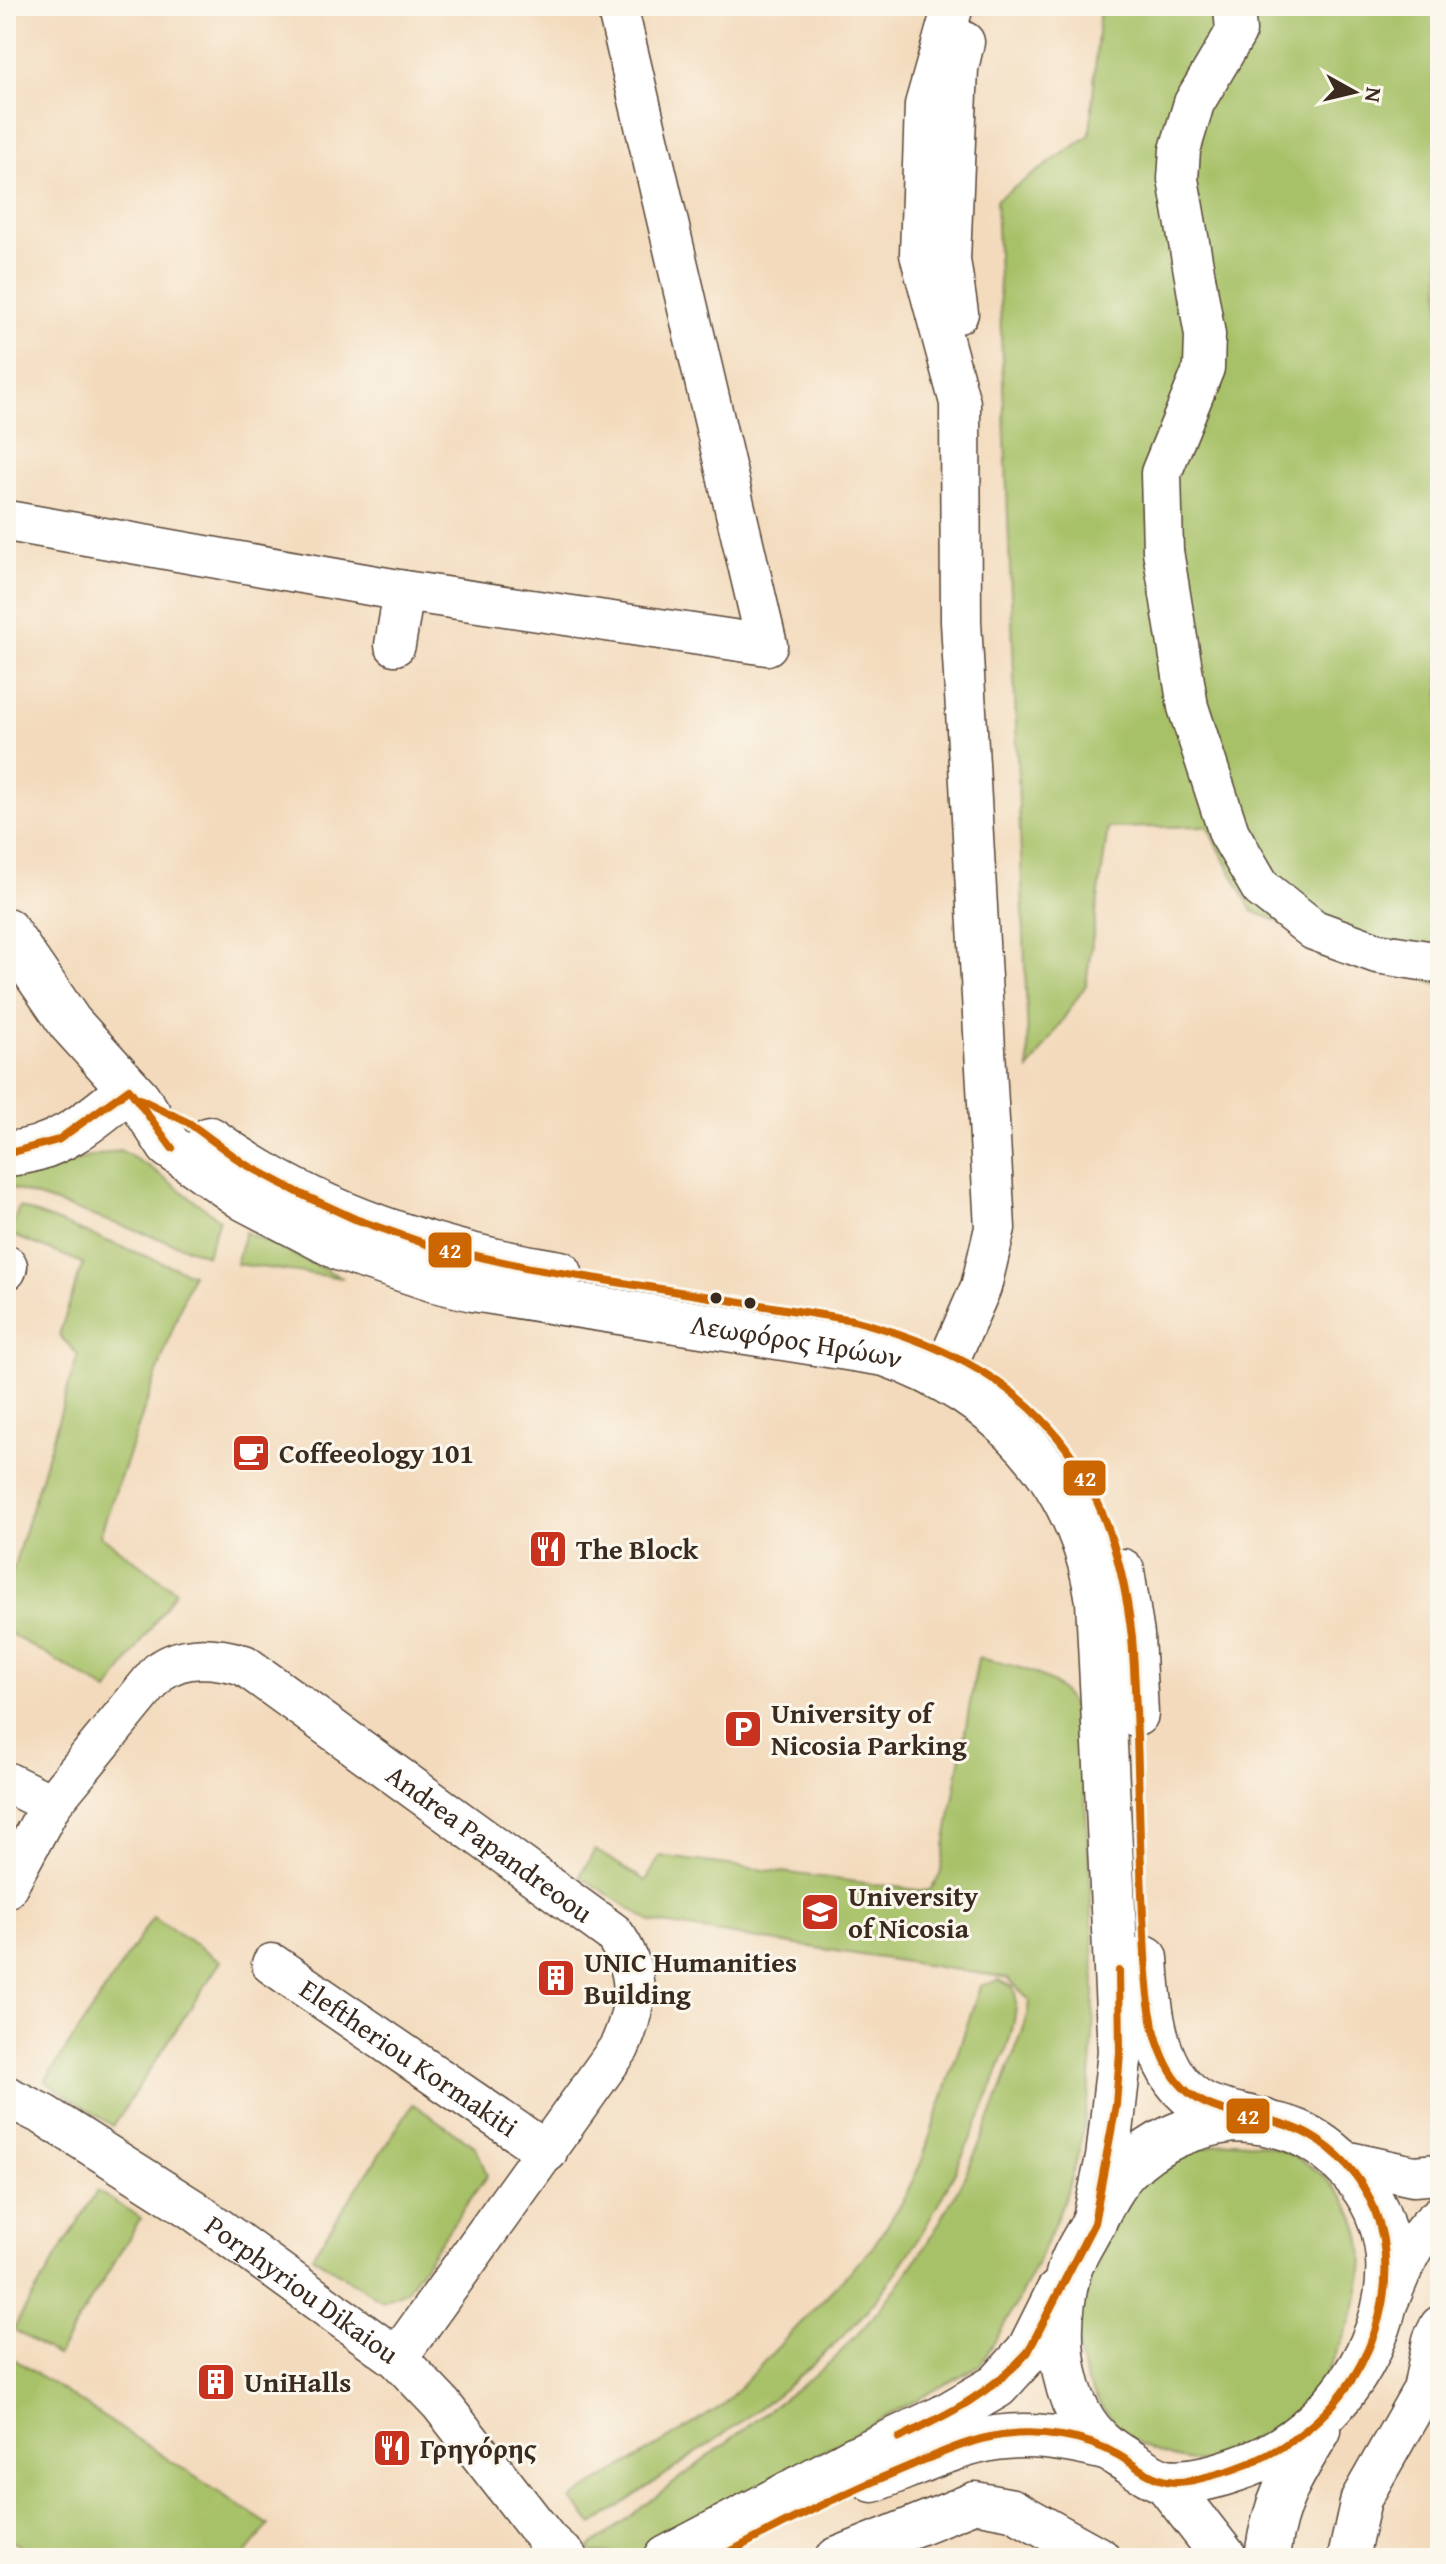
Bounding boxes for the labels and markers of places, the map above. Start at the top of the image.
unlabelled marker [708,1290,724,1306]
unlabelled marker [742,1295,758,1311]
cafe icon: Coffeeology 101 [230,1432,272,1474]
place label: Coffeeology 101 [279,1432,474,1473]
restaurant icon: The Block [527,1528,569,1570]
place label: The Block [576,1528,699,1569]
place label: University of Nicosia Parking [771,1692,967,1765]
parking icon: University of Nicosia Parking [722,1708,764,1750]
place label: University of Nicosia [848,1875,979,1948]
school or university icon: University of Nicosia [799,1891,841,1933]
place label: UNIC Humanities Building [584,1941,797,2014]
building icon: UNIC Humanities Building [535,1957,577,1999]
building icon: UniHalls [195,2361,237,2403]
place label: UniHalls [244,2361,351,2402]
restaurant icon: Γρηγόρης [371,2427,413,2469]
place label: Γρηγόρης [420,2427,537,2468]

